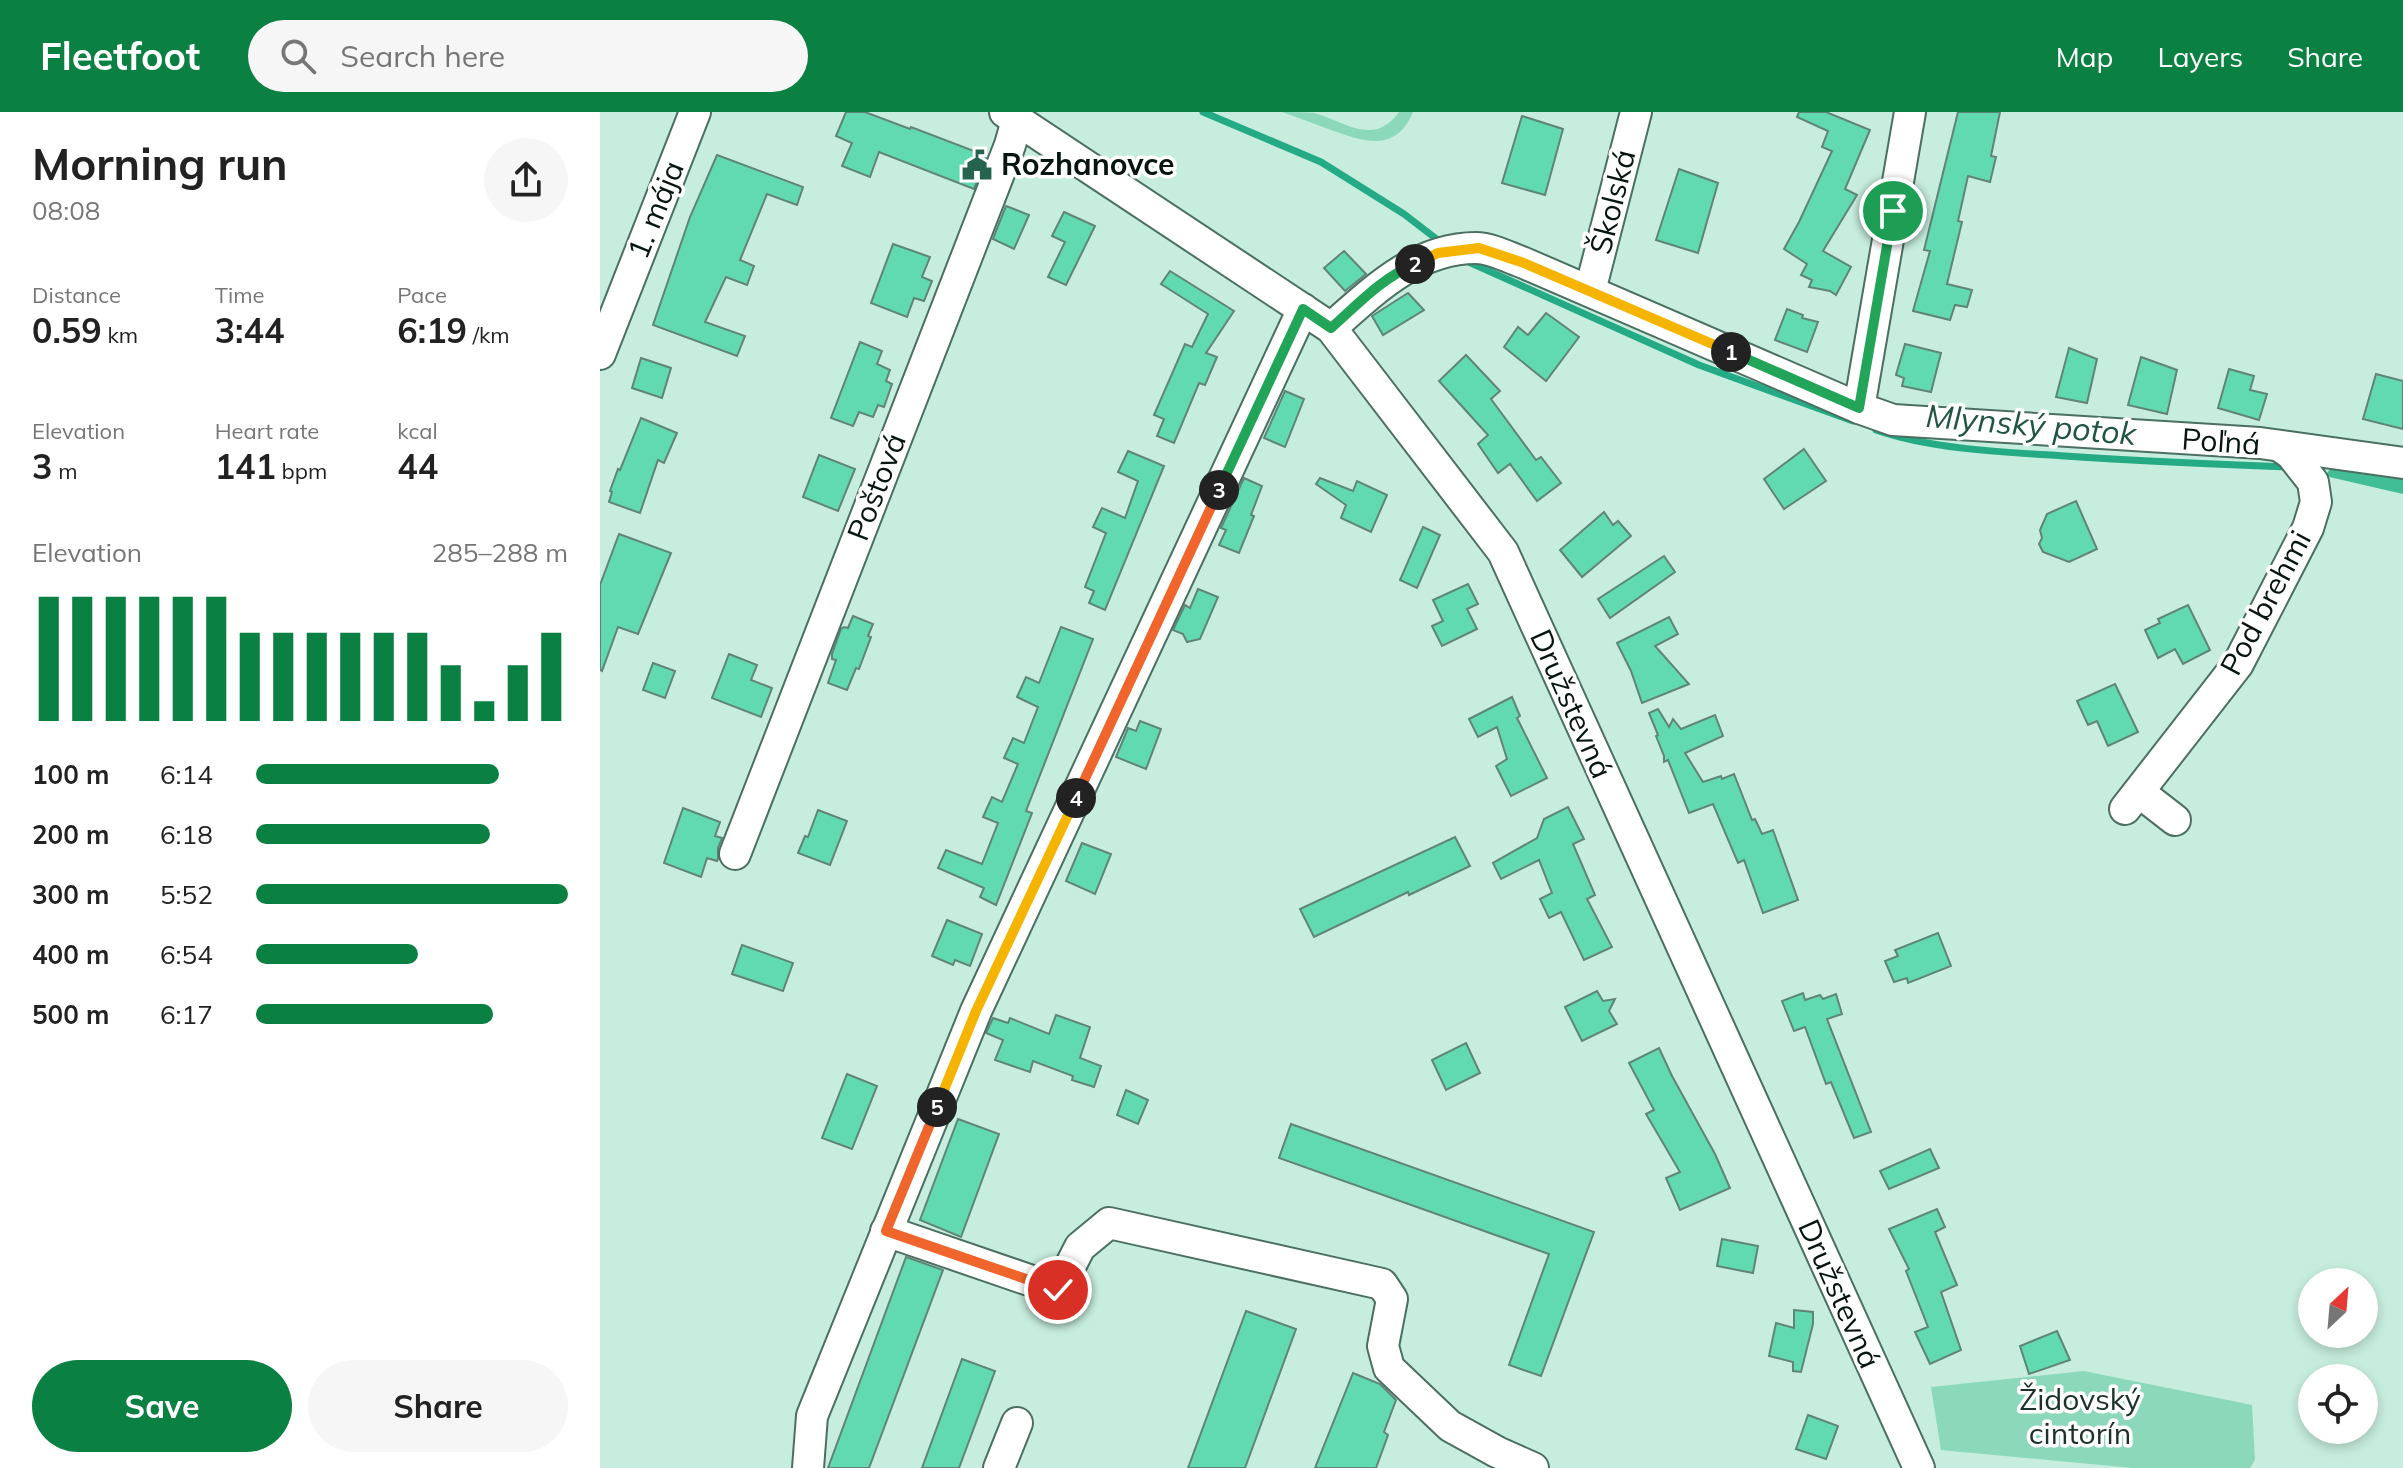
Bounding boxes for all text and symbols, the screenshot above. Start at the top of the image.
search box [248,20,808,92]
text: Fleetfoot [40,32,200,80]
icon: search [276,34,320,78]
text: Search here [340,37,505,75]
text: Map [2056,39,2113,74]
text: Layers [2157,39,2243,74]
text: Share [2287,39,2363,74]
text: Morning run [32,136,288,191]
button: share [484,138,568,222]
place label: Rozhanovce [1001,145,1175,183]
street label: Školská [1581,146,1643,258]
public building icon: Rozhanovce [960,148,994,182]
street label: 1. mája [618,155,692,264]
pin [1859,177,1927,245]
icon: arrive [1871,189,1915,233]
text: 08:08 [32,194,100,227]
pin: 2 [1395,244,1435,284]
text: 2 [1408,250,1422,278]
text: Distance [32,281,121,309]
text: Time [215,281,264,309]
text: Pace [397,281,447,309]
text: 0.59 [32,309,102,352]
text: 3:44 [215,309,284,352]
text: 6:19 [397,309,467,352]
text: km [102,321,138,349]
text: /km [467,321,510,349]
pin: 1 [1711,332,1751,372]
text: 1 [1724,338,1738,366]
water label: Mlynský potok [1924,395,2139,453]
text: Elevation [32,417,125,445]
text: Heart rate [215,417,319,445]
text: kcal [397,417,438,445]
street label: Poľná [2180,419,2262,463]
street label: Poštová [838,428,914,546]
text: 3 [32,445,52,488]
text: 141 [215,445,276,488]
text: 44 [397,445,438,488]
text: m [52,457,77,485]
text: bpm [276,457,327,485]
pin: 3 [1199,470,1239,510]
text: 3 [1212,476,1226,504]
street label: Pod brehmi [2211,524,2319,681]
text: Elevation [32,536,142,569]
text: 285–288 m [432,536,568,569]
street label: Družstevná [1522,623,1622,784]
text: 100 m [32,758,109,791]
text: 6:14 [160,758,213,791]
pin: 4 [1056,778,1096,818]
text: 4 [1069,784,1083,812]
text: 200 m [32,818,109,851]
text: 6:18 [160,818,213,851]
text: 300 m [32,878,109,911]
text: 5:52 [160,878,213,911]
text: 400 m [32,938,109,971]
text: 6:54 [160,938,213,971]
text: 500 m [32,998,109,1031]
text: 6:17 [160,998,213,1031]
pin: 5 [917,1087,957,1127]
text: 5 [930,1093,944,1121]
street label: Družstevná [1790,1213,1890,1374]
pin [1024,1256,1092,1324]
icon: check [1036,1268,1080,1312]
north arrow [2298,1268,2378,1348]
map controls [2298,1268,2378,1444]
button: Save [32,1360,292,1452]
button: Share [308,1360,568,1452]
button: locate [2298,1364,2378,1444]
park label: Židovský cintorín [2019,1380,2141,1452]

